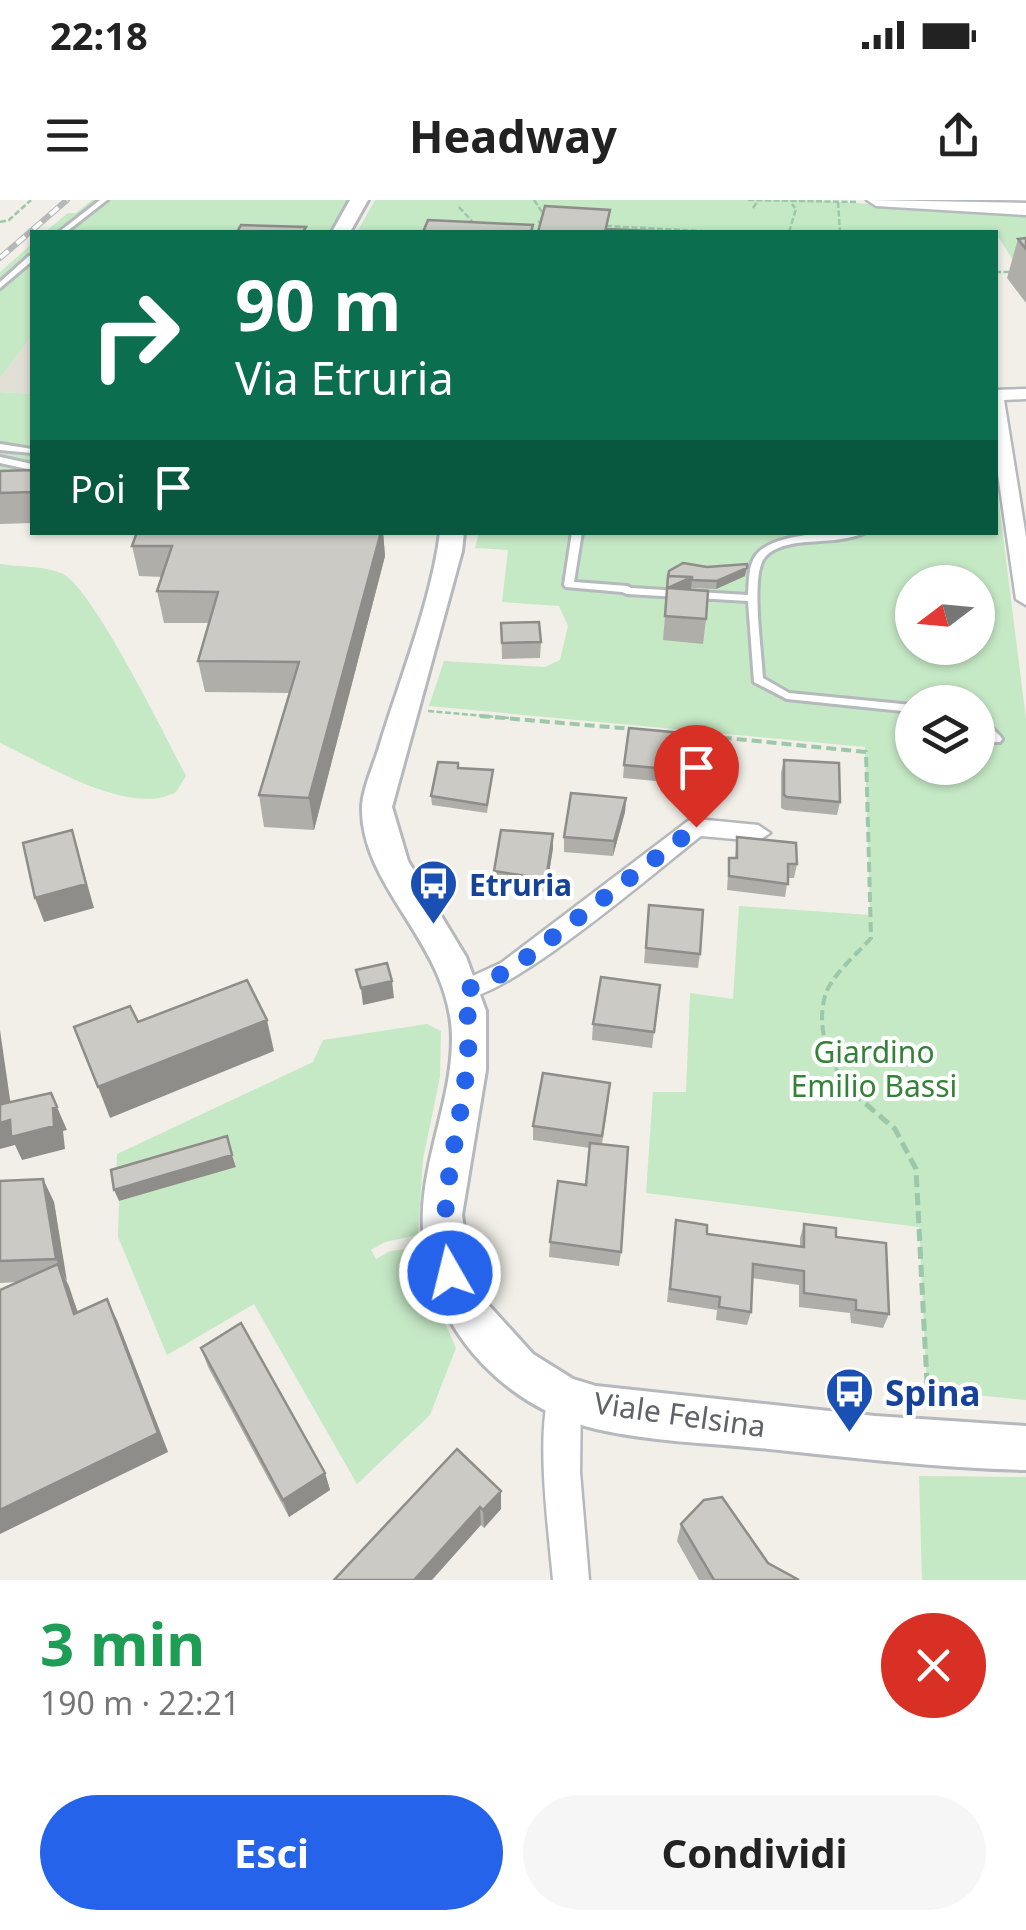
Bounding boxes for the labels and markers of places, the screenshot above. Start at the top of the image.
pin [654,725,739,828]
bus stop icon: Etruria [408,858,460,926]
place label: Etruria [469,864,572,905]
bus stop icon: Spina [824,1366,876,1434]
place label: Spina [885,1369,981,1416]

